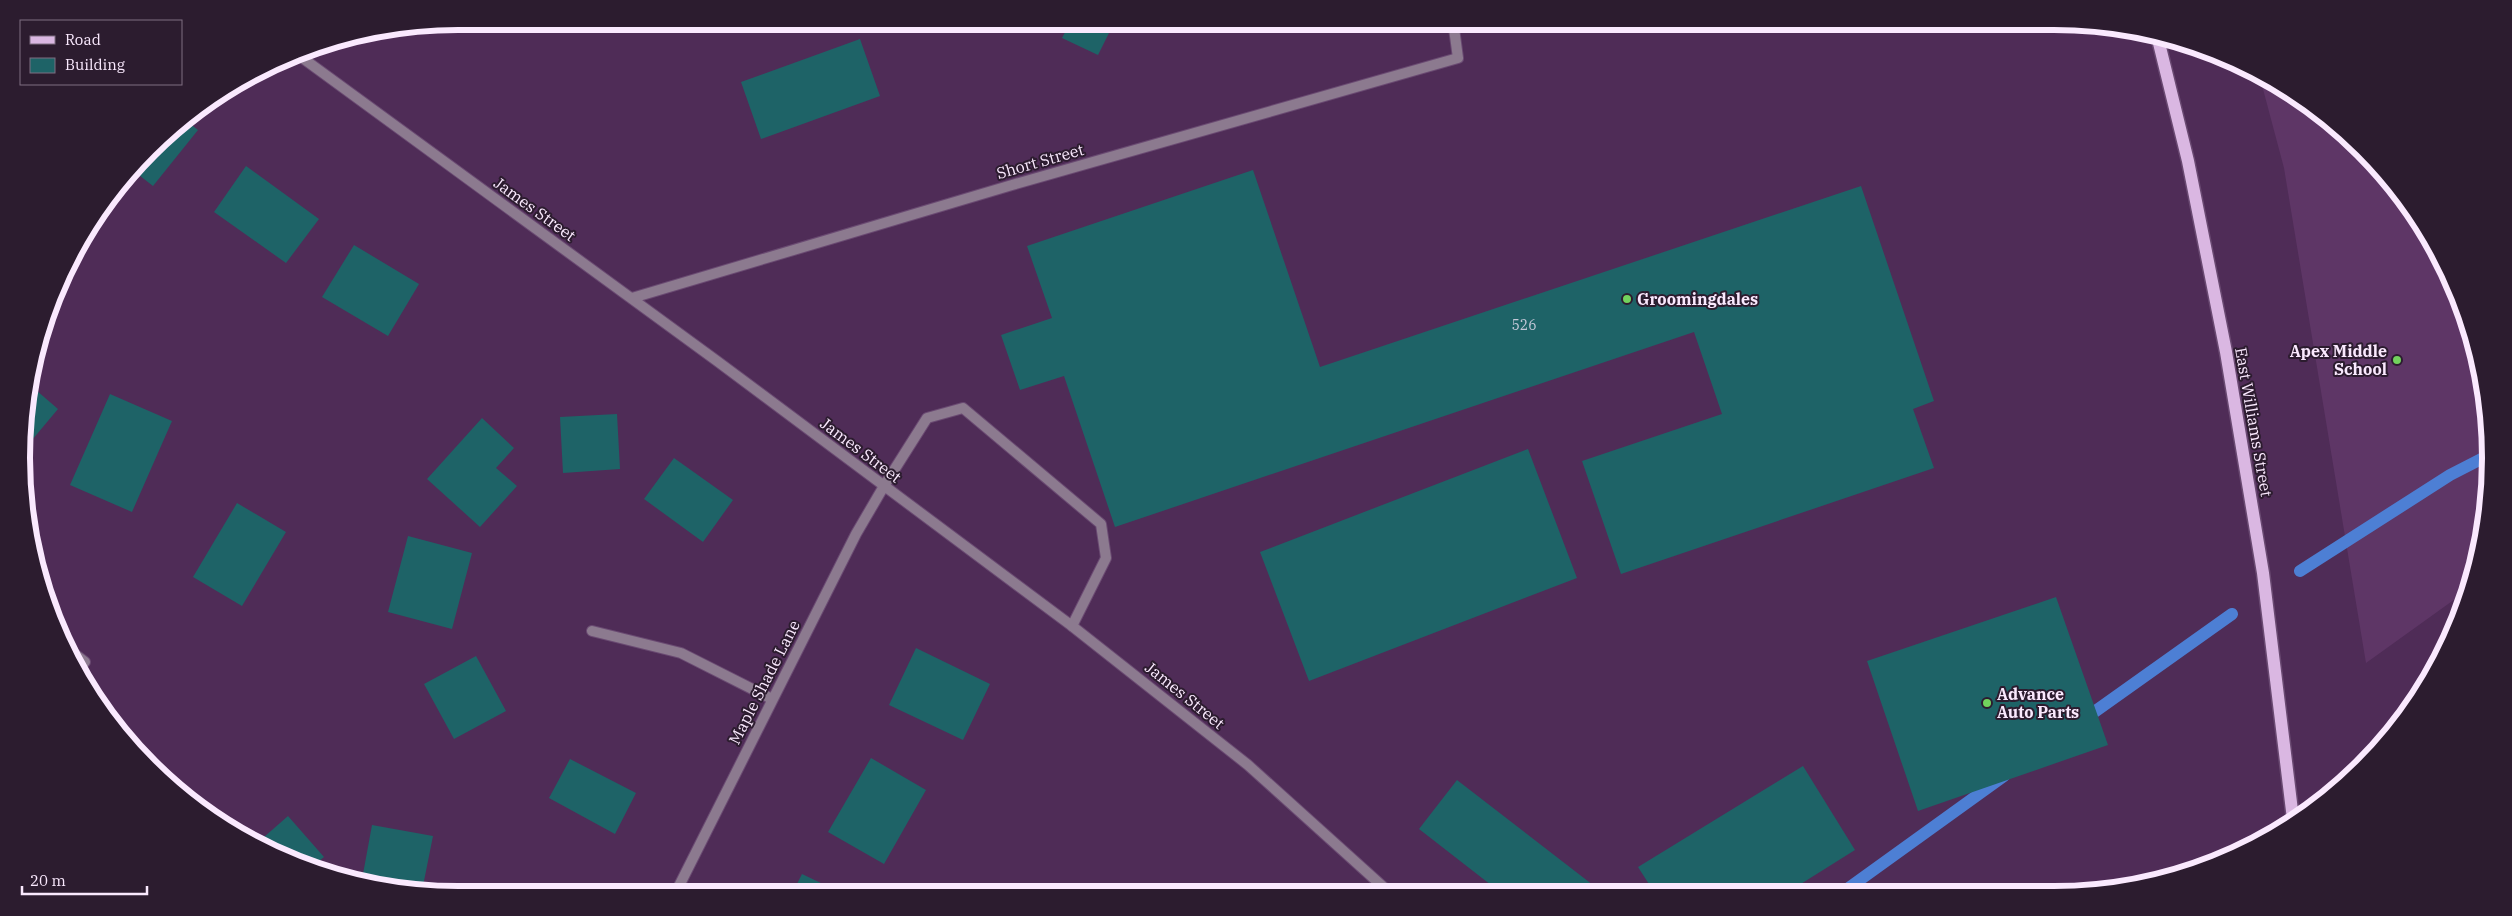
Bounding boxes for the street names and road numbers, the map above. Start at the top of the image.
street label: Short Street [994,139,1086,183]
street label: James Street [490,173,580,246]
street label: East Williams Street [2231,346,2277,499]
street label: James Street [817,413,906,487]
street label: Maple Shade Lane [724,617,804,747]
street label: James Street [1141,657,1229,733]

